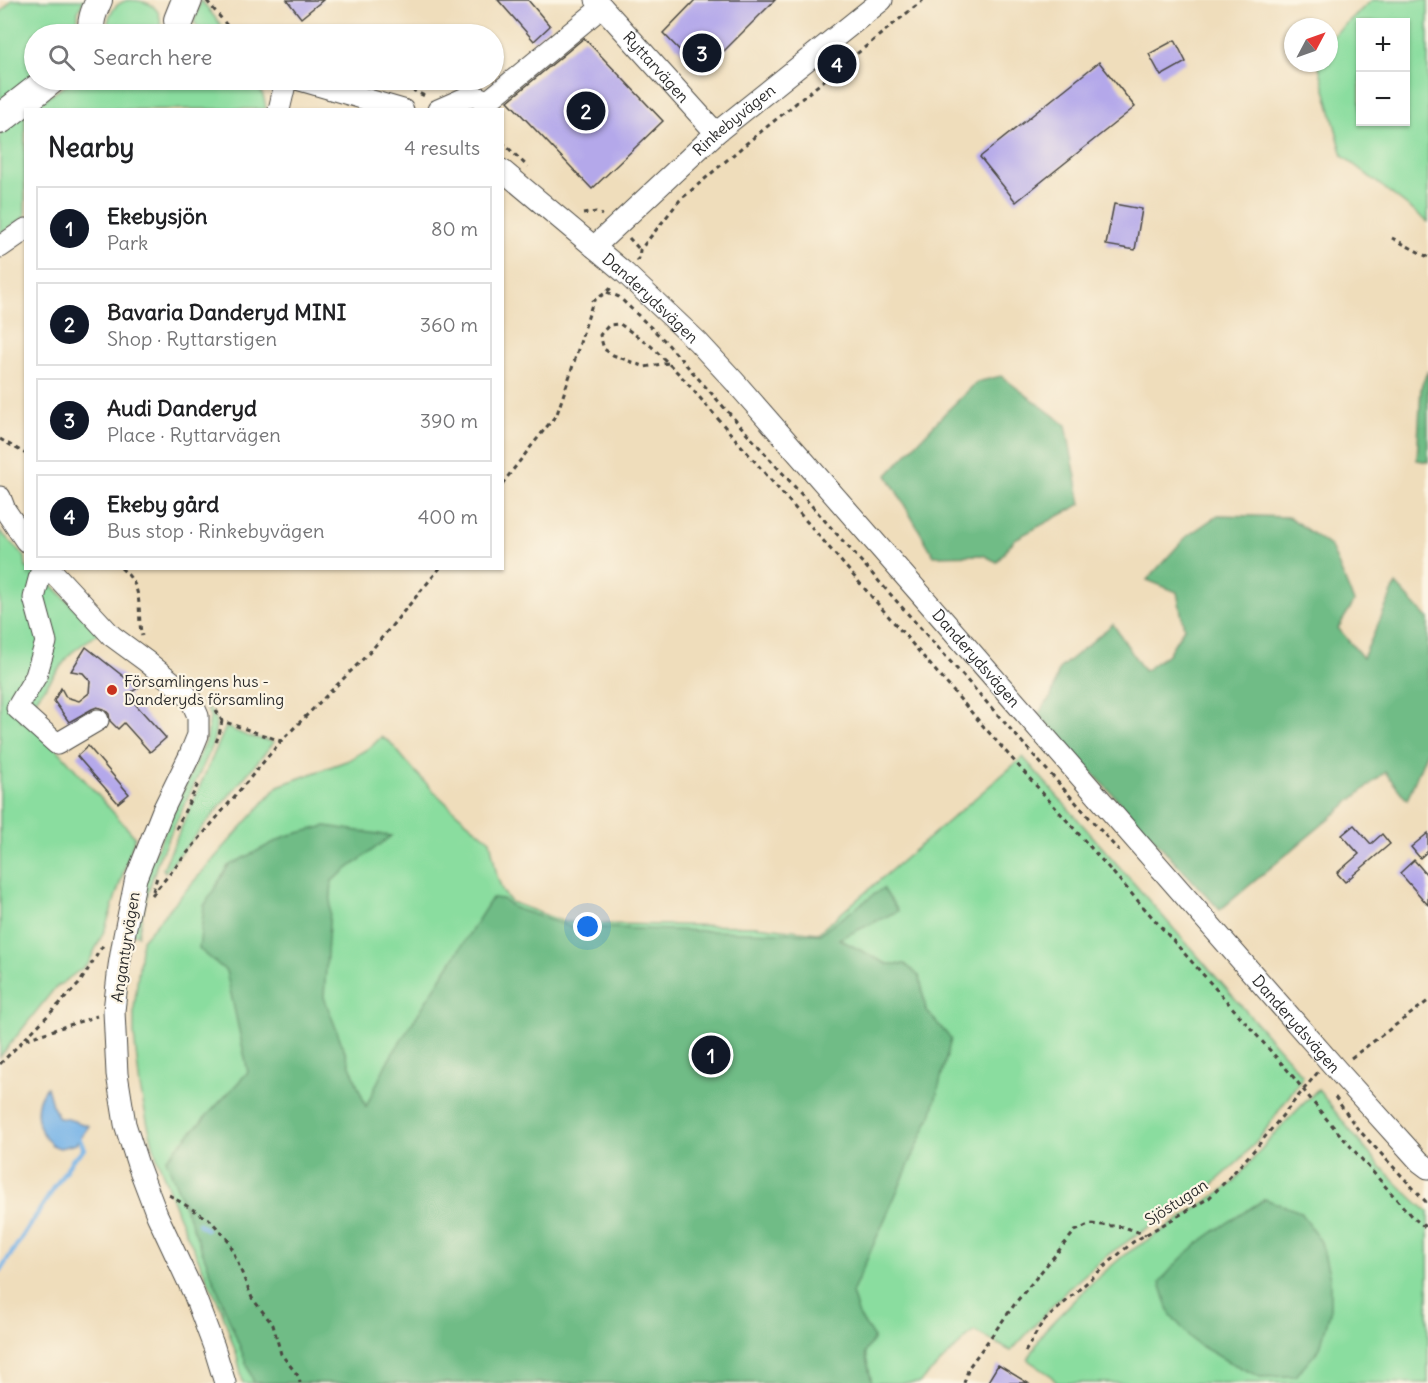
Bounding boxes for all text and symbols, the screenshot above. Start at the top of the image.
north arrow [1284,18,1338,72]
map controls [1356,18,1410,126]
button: + [1356,18,1410,72]
search box [24,24,504,90]
street label: Ryttarvägen [619,27,694,107]
pin: 3 [682,31,722,76]
icon: search [45,41,78,74]
pin: 4 [818,42,856,86]
text: Search here [93,43,212,71]
button: − [1356,72,1410,126]
street label: Rinkebyvägen [688,80,779,160]
pin: 2 [566,88,606,134]
text: Nearby [48,131,134,164]
text: 4 results [404,135,480,160]
text: Ekebysjön [107,202,208,230]
text: 1 [66,216,73,241]
text: 80 m [431,216,478,241]
text: Park [107,230,148,255]
street label: Danderydsvägen [598,248,703,347]
text: Bavaria Danderyd MINI [107,298,346,326]
text: 2 [64,312,75,337]
text: 360 m [420,312,478,337]
text: Shop · Ryttarstigen [107,326,277,351]
text: Audi Danderyd [107,394,257,422]
text: 3 [64,408,75,433]
text: 390 m [420,408,478,433]
text: Place · Ryttarvägen [107,422,281,447]
text: Ekeby gård [107,490,219,518]
text: 4 [64,504,75,529]
text: 400 m [418,504,478,529]
text: Bus stop · Rinkebyvägen [107,518,325,543]
street label: Danderydsvägen [928,605,1025,711]
place label: Församlingens hus - Danderyds församling [124,671,284,709]
marker: Församlingens hus - Danderyds församling [105,683,119,697]
street label: Angantyrvägen [106,890,144,1004]
your location [573,912,602,941]
street label: Danderydsvägen [1248,971,1345,1077]
pin: 1 [692,1032,730,1078]
street label: Sjöstugan [1141,1174,1211,1230]

